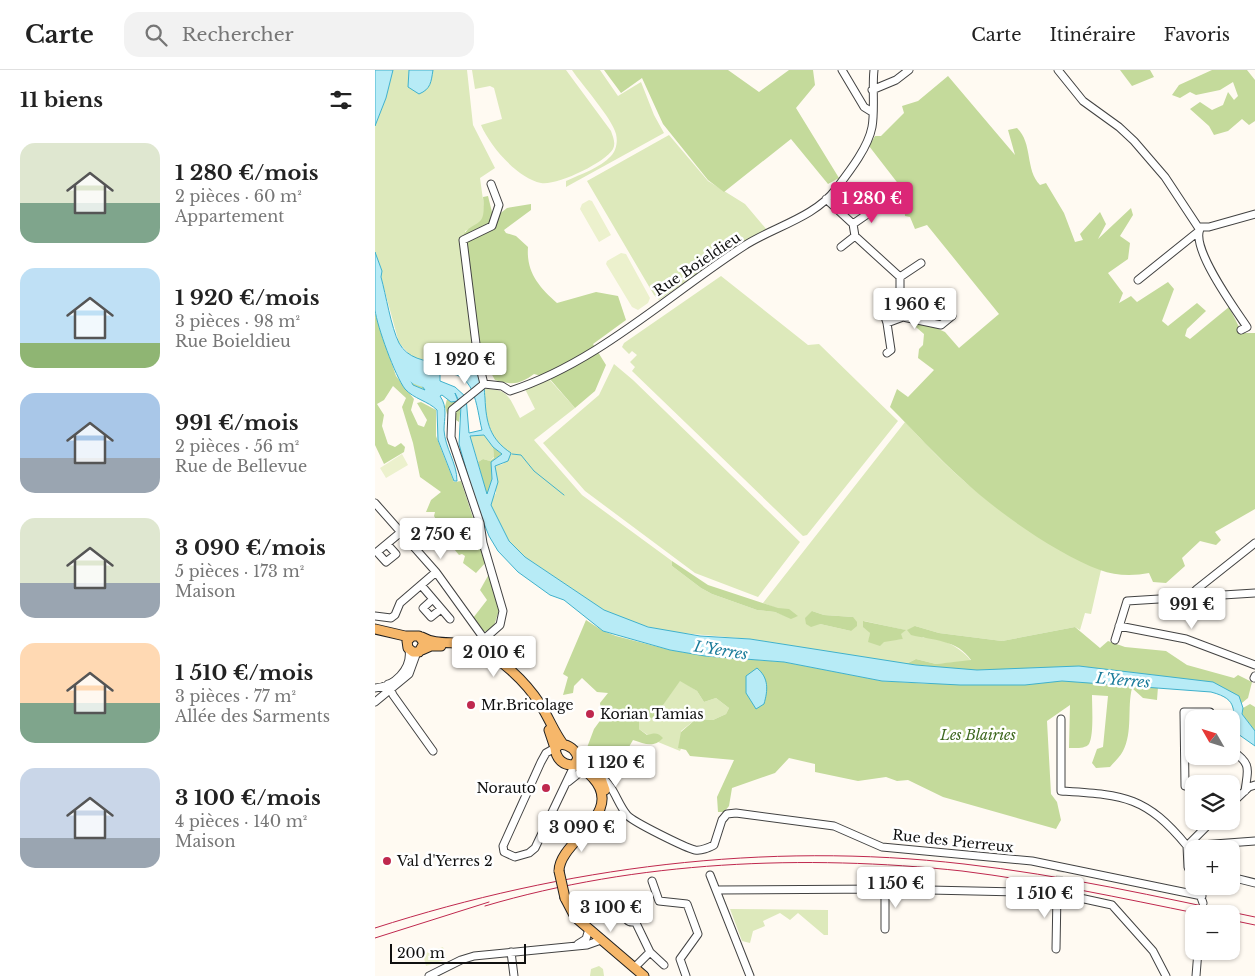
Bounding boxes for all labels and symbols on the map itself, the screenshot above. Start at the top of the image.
pin: 1 280 € [826,182,918,224]
street label: Rue Boieldieu [650,228,745,300]
pin: 1 960 € [869,288,961,330]
pin: 1 920 € [419,342,511,385]
pin: 2 750 € [395,518,487,560]
pin: 991 € [1157,588,1227,630]
pin: 2 010 € [448,636,540,678]
water label: L'Yerres [692,636,750,664]
water label: L'Yerres [1094,668,1151,692]
place label: Mr.Bricolage [481,696,574,714]
marker: Mr.Bricolage [465,699,477,711]
place label: Korian Tamias [600,705,704,723]
marker: Korian Tamias [584,708,596,720]
north arrow [1185,710,1240,765]
park label: Les Blairies [939,726,1016,744]
pin: 1 120 € [570,746,662,788]
place label: Norauto [476,779,536,797]
marker: Norauto [540,782,552,794]
pin: 3 090 € [536,810,628,853]
street label: Rue des Pierreux [891,826,1015,856]
place label: Val d'Yerres 2 [396,852,493,870]
marker: Val d'Yerres 2 [381,855,393,867]
pin: 1 150 € [850,866,942,909]
pin: 1 510 € [999,876,1091,919]
pin: 3 100 € [565,890,657,933]
scale bar [390,941,526,964]

